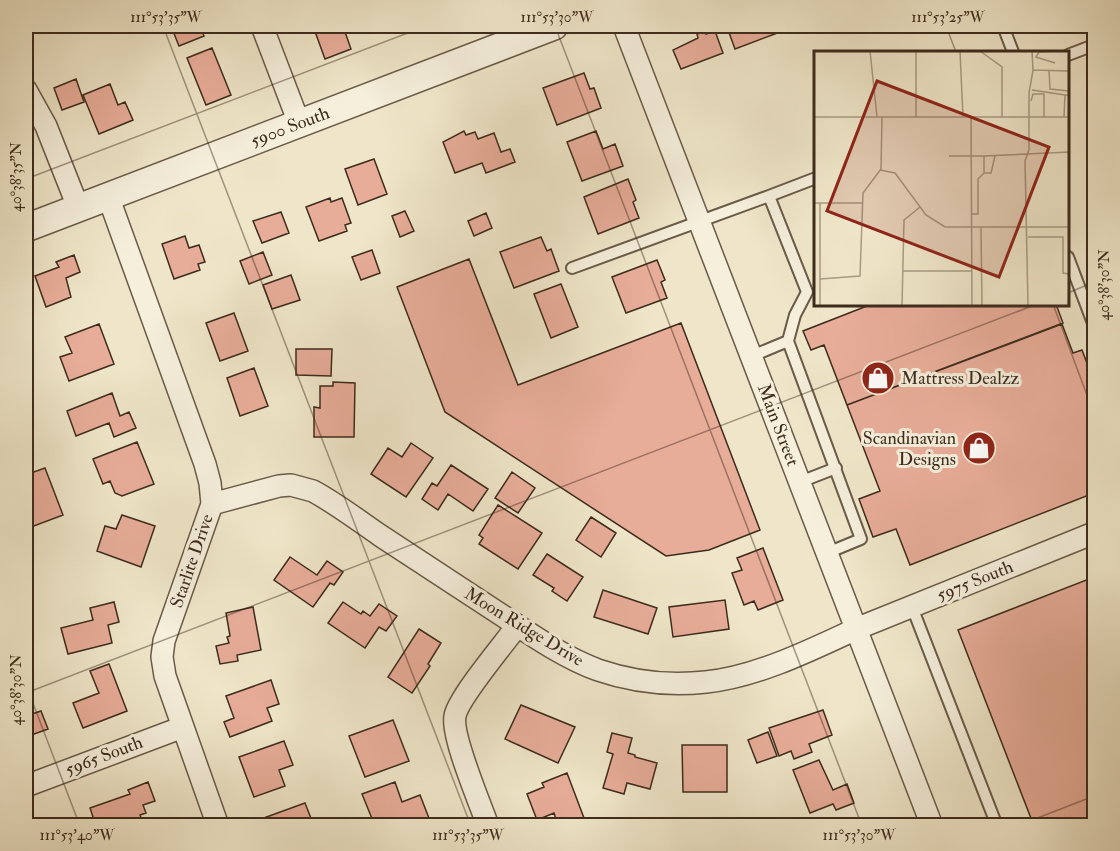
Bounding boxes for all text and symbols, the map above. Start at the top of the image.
text: 111°53'35"W [130,8,203,27]
text: 111°53'30"W [521,8,594,27]
text: 111°53'25"W [911,8,985,27]
inset map [814,51,1069,306]
street label: 5900 South [247,101,333,153]
text: 40°38'35"N [7,141,26,212]
text: 40°38'30"N [1095,249,1114,321]
shop icon: Mattress Dealzz [860,360,896,396]
place label: Mattress Dealzz [901,367,1020,390]
street label: Main Street [752,381,804,469]
place label: Scandinavian Designs [863,427,956,471]
shop icon: Scandinavian Designs [961,430,997,466]
street label: Starlite Drive [165,511,219,611]
street label: 5975 South [933,555,1017,607]
street label: Moon Ridge Drive [460,582,588,672]
text: 40°38'30"N [7,654,26,726]
street label: 5965 South [62,731,147,781]
text: 111°53'40"W [39,826,115,845]
text: 111°53'35"W [432,826,505,845]
text: 111°53'30"W [823,826,896,845]

